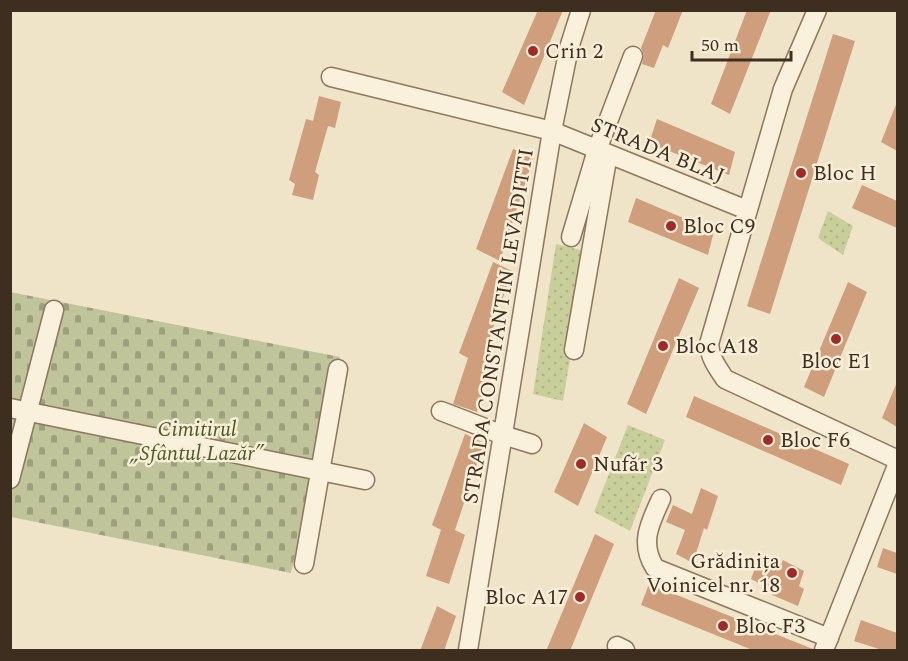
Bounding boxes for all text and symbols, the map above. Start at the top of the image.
scale bar [692,24,791,62]
text: 50 m [701,32,739,59]
place label: Crin 2 [545,36,603,68]
marker: Crin 2 [526,44,540,58]
street label: STRADA BLAJ [586,109,730,192]
street label: STRADA CONSTANTIN LEVADITTI [455,146,543,506]
place label: Bloc H [813,158,877,190]
marker: Bloc H [794,166,808,180]
place label: Bloc C9 [683,211,755,243]
marker: Bloc C9 [664,219,678,233]
place label: Bloc A18 [675,331,758,363]
marker: Bloc E1 [829,332,843,346]
marker: Bloc A18 [656,339,670,353]
place label: Bloc E1 [801,346,871,378]
park label: Cimitirul „Sfântul Lazăr” [129,414,265,470]
place label: Bloc F6 [780,425,850,457]
marker: Bloc F6 [761,433,775,447]
place label: Nufăr 3 [593,449,664,481]
marker: Nufăr 3 [574,457,588,471]
place label: Grădinița Voinicel nr. 18 [646,546,781,602]
marker: Grădinița Voinicel nr. 18 [785,566,799,580]
place label: Bloc A17 [485,582,568,614]
marker: Bloc A17 [573,590,587,604]
place label: Bloc F3 [735,611,805,643]
marker: Bloc F3 [716,619,730,633]

